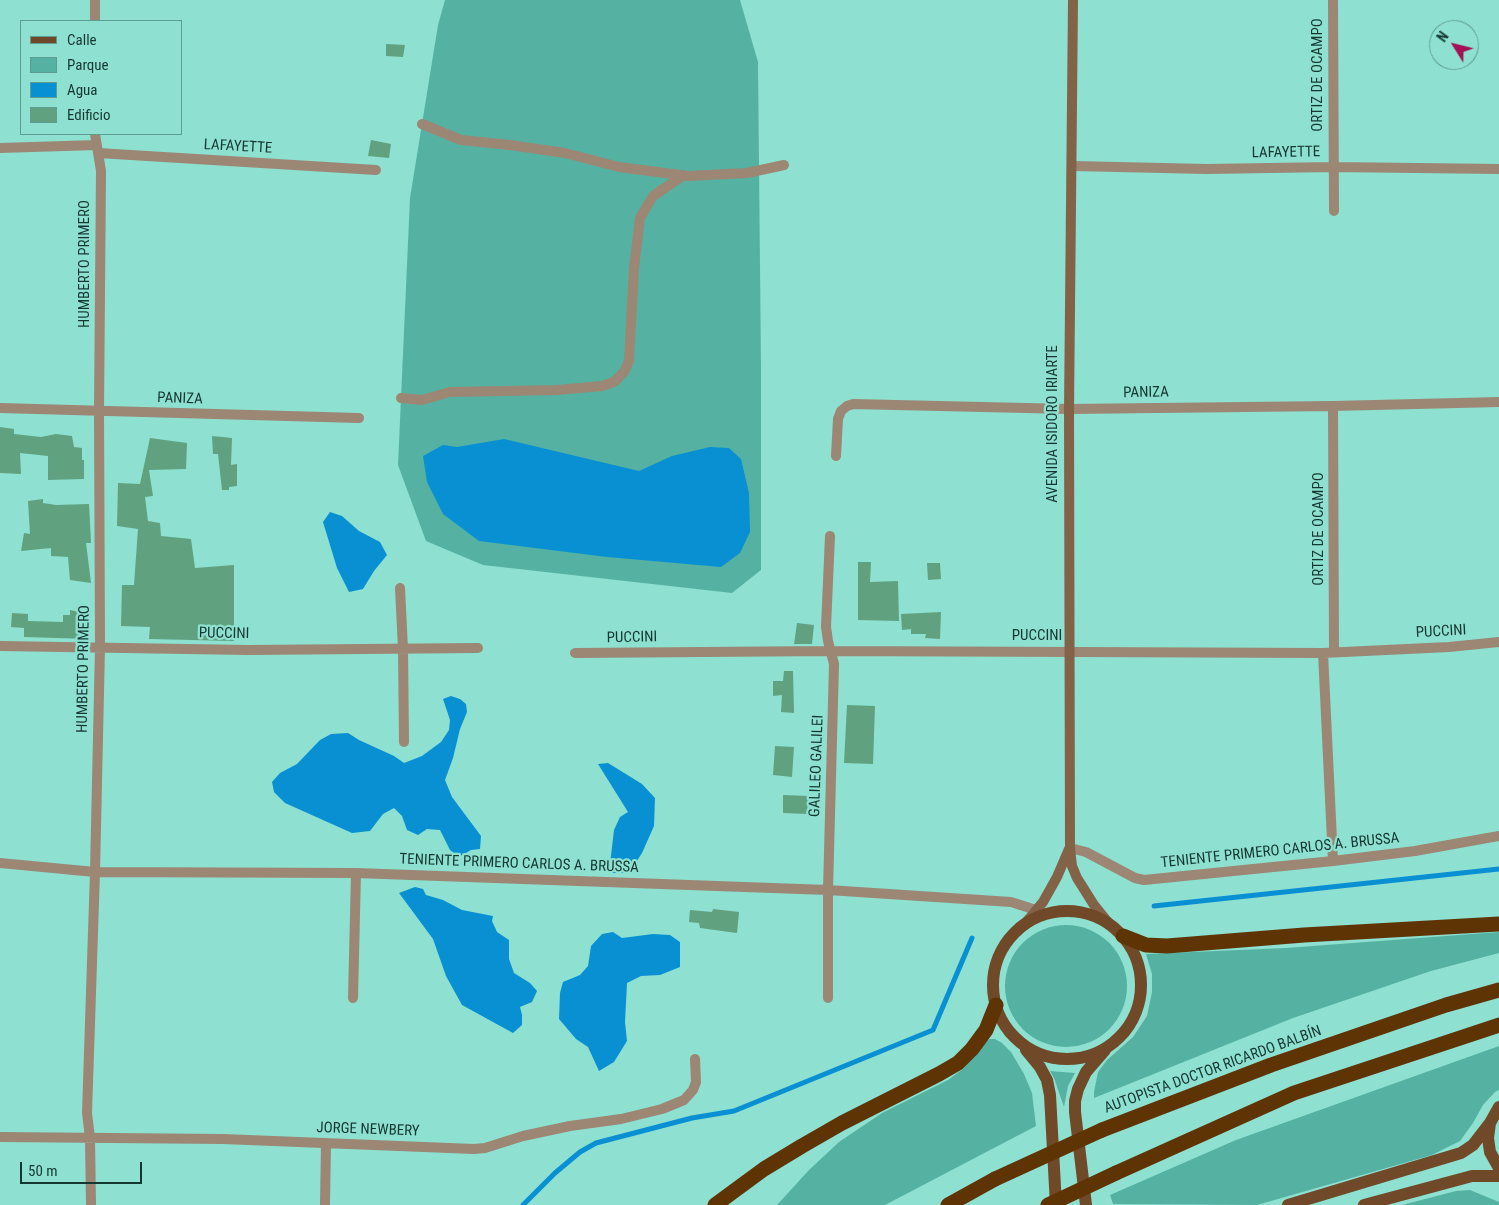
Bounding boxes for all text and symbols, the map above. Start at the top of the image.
street label: ORTIZ DE OCAMPO [1309,18,1327,132]
legend [20,20,182,135]
north arrow [1429,20,1479,70]
text: N [1434,29,1452,45]
text: Calle [67,31,97,49]
text: Parque [67,56,109,74]
text: Agua [67,81,97,99]
text: Edificio [67,106,110,124]
street label: LAFAYETTE [203,136,273,158]
street label: LAFAYETTE [1252,143,1320,163]
street label: HUMBERTO PRIMERO [76,200,94,328]
street label: AVENIDA ISIDORO IRIARTE [1044,345,1062,503]
street label: PANIZA [1123,384,1169,402]
street label: PANIZA [157,389,203,409]
street label: ORTIZ DE OCAMPO [1310,472,1328,586]
street label: HUMBERTO PRIMERO [74,605,94,733]
street label: PUCCINI [1415,622,1467,642]
street label: PUCCINI [199,625,249,643]
street label: PUCCINI [1012,627,1062,645]
street label: PUCCINI [607,629,657,647]
street label: GALILEO GALILEI [806,715,828,817]
street label: TENIENTE PRIMERO CARLOS A. BRUSSA [1160,830,1400,872]
street label: TENIENTE PRIMERO CARLOS A. BRUSSA [399,851,639,877]
street label: AUTOPISTA DOCTOR RICARDO BALBÍN [1102,1022,1324,1118]
street label: JORGE NEWBERY [316,1119,420,1141]
scale bar [22,1152,145,1184]
text: 50 m [28,1162,58,1180]

